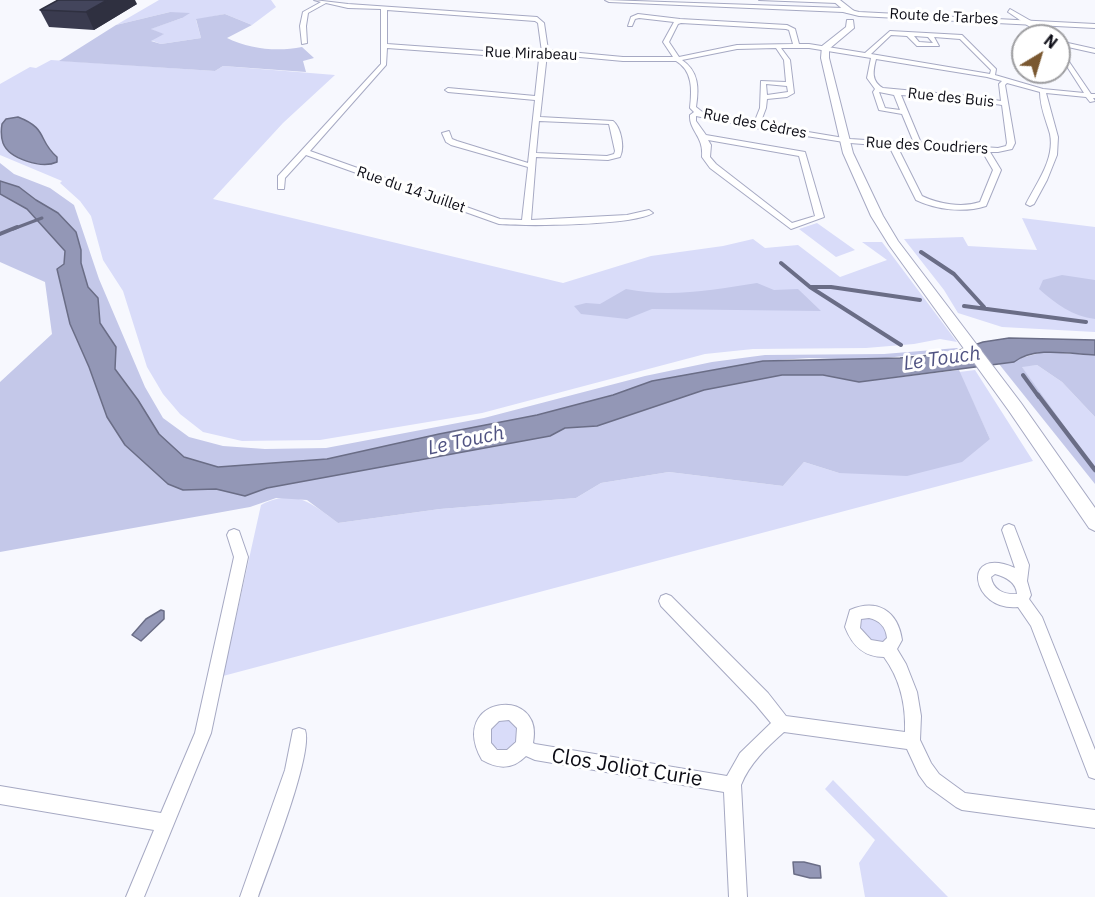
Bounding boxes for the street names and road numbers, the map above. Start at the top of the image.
street label: Route de Tarbes [889,5,999,29]
street label: Rue Mirabeau [484,43,578,65]
street label: Rue des Buis [907,84,995,112]
street label: Rue des Cèdres [702,105,808,143]
street label: Rue des Coudriers [865,134,989,158]
street label: Rue du 14 Juillet [354,163,468,217]
street label: Clos Joliot Curie [550,744,704,792]

